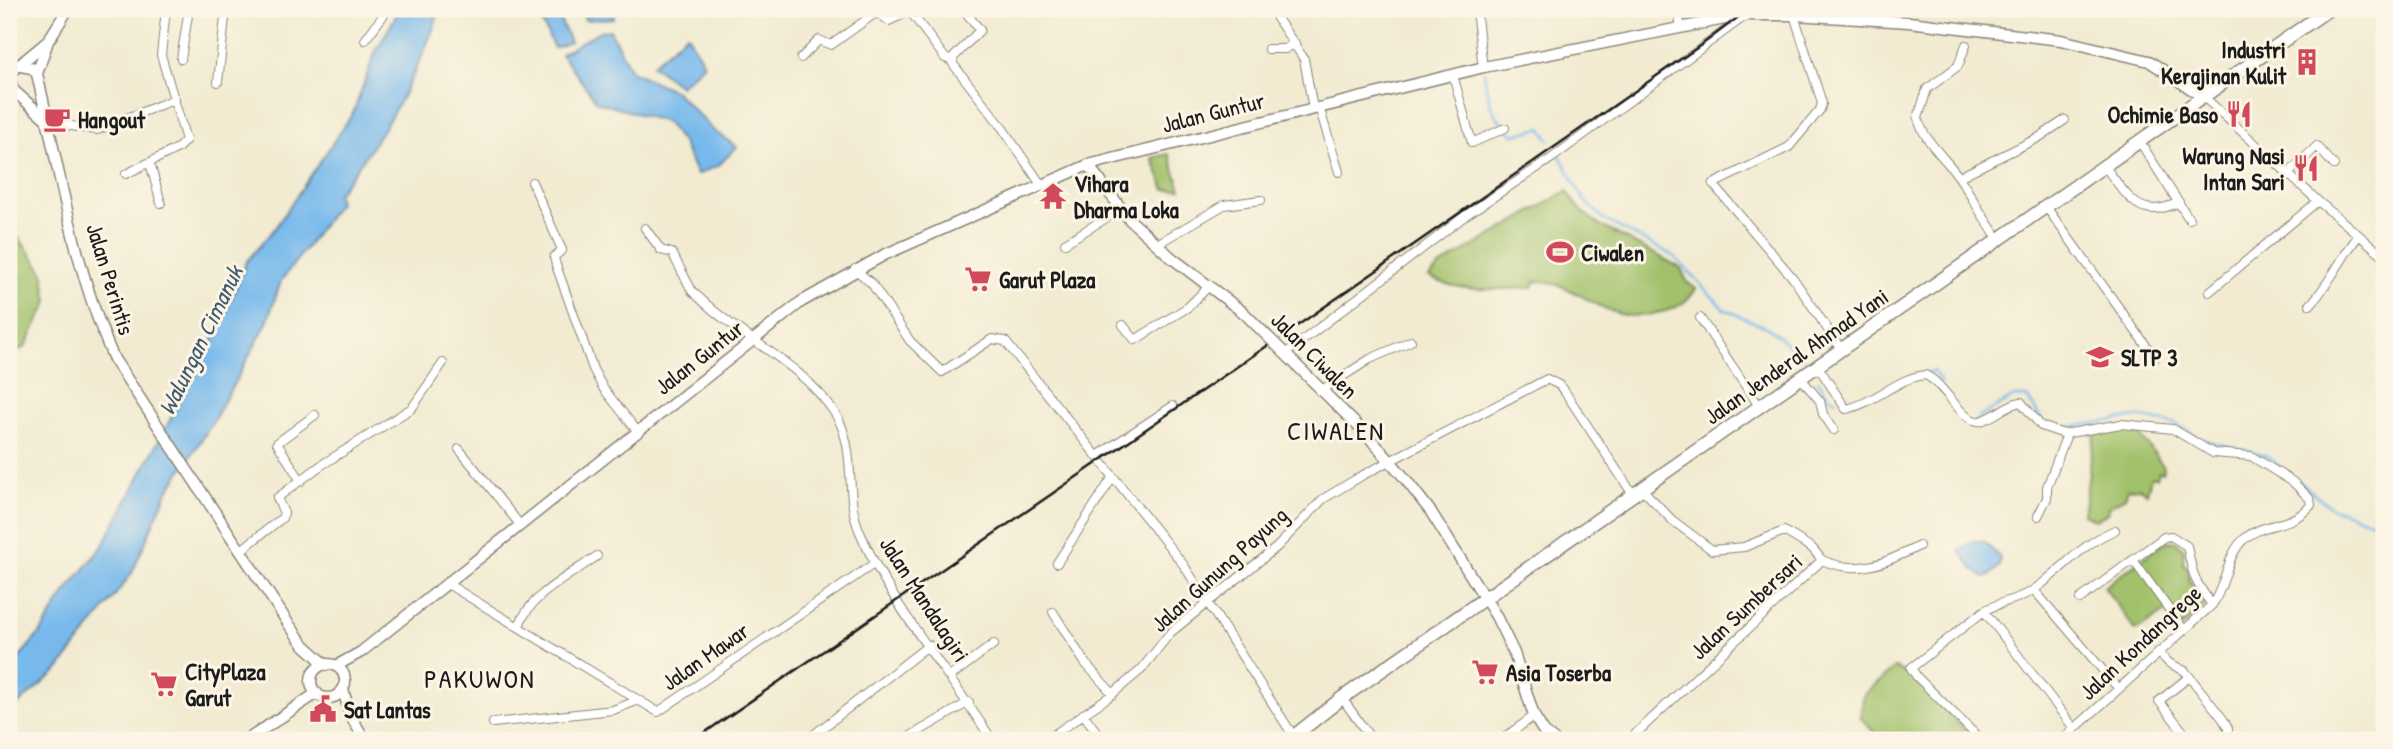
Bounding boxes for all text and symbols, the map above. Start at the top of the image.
place label: Industri Kerajinan Kulit [2161,34,2287,91]
building icon: Industri Kerajinan Kulit [2292,47,2322,77]
street label: Jalan Guntur [1158,84,1268,140]
place label: Ochimie Baso [2107,99,2219,130]
restaurant icon: Ochimie Baso [2224,99,2254,129]
cafe icon: Hangout [42,104,72,134]
place label: Hangout [78,104,146,136]
place label: Warung Nasi Intan Sari [2183,140,2285,197]
restaurant icon: Warung Nasi Intan Sari [2291,153,2321,183]
place label: Vihara Dharma Loka [1074,168,1179,225]
temple icon: Vihara Dharma Loka [1038,181,1068,211]
street label: Jalan Perintis [79,220,143,339]
sports icon: Ciwalen [1545,237,1575,267]
place label: Ciwalen [1581,237,1644,268]
water label: Walungan Cimanuk [150,258,252,420]
supermarket icon: Garut Plaza [963,264,993,294]
place label: Garut Plaza [999,264,1095,295]
street label: Jalan Jenderal Ahmad Yani [1698,281,1894,431]
street label: Jalan Ciwalen [1265,305,1365,405]
street label: Jalan Guntur [648,312,750,402]
school or university icon: SLTP 3 [2085,342,2115,372]
place label: SLTP 3 [2121,342,2178,373]
district label: CIWALEN [1287,413,1385,448]
street label: Jalan Gunung Payung [1144,499,1294,639]
street label: Jalan Mandalagiri [873,530,977,668]
street label: Jalan Sumbersari [1683,546,1809,666]
street label: Jalan Kondangrege [2072,577,2208,707]
street label: Jalan Mawar [655,615,755,697]
place label: CityPlaza Garut [185,656,265,713]
supermarket icon: Asia Toserba [1470,657,1500,687]
place label: Asia Toserba [1506,657,1611,688]
district label: PAKUWON [424,661,536,696]
supermarket icon: CityPlaza Garut [149,669,179,699]
public building icon: Sat Lantas [308,694,338,724]
place label: Sat Lantas [344,694,431,725]

